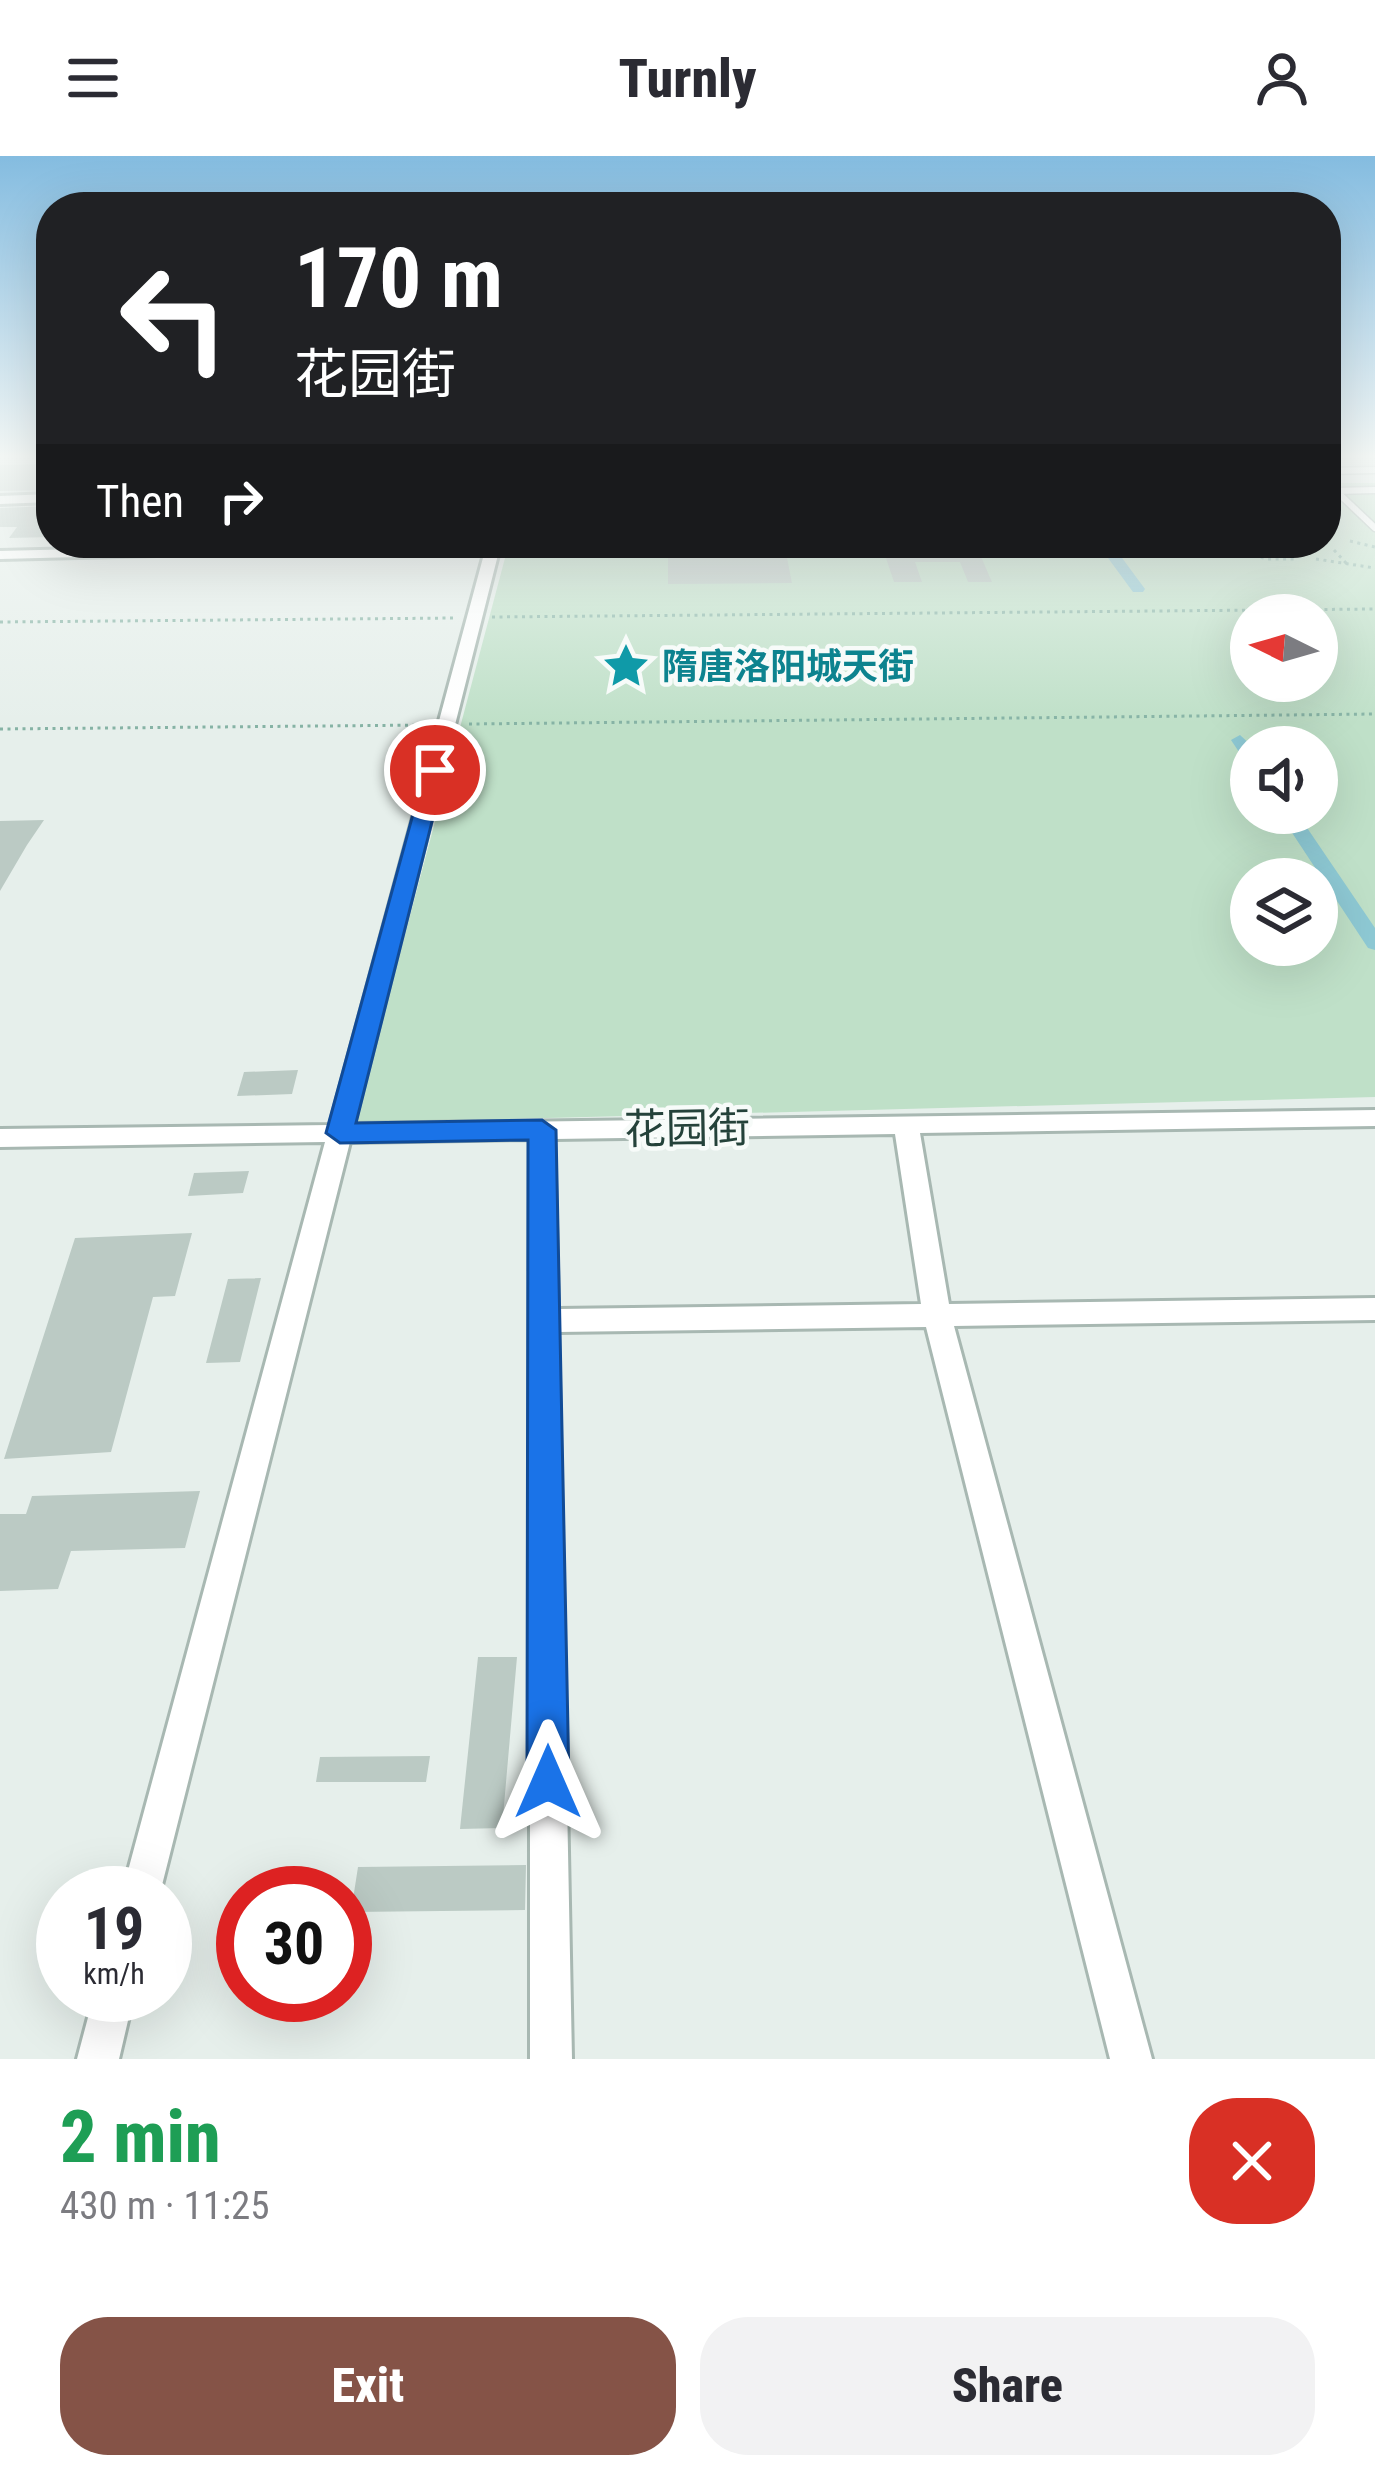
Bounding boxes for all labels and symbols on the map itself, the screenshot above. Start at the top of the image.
north arrow [1230,594,1338,702]
place icon: 隋唐洛阳城天街 [601,641,651,691]
place label: 隋唐洛阳城天街 [662,646,914,688]
pin [384,719,486,821]
street label: 花园街 [624,1103,750,1154]
position arrow [485,1719,611,1845]
speed limit sign: 30 [216,1866,372,2022]

